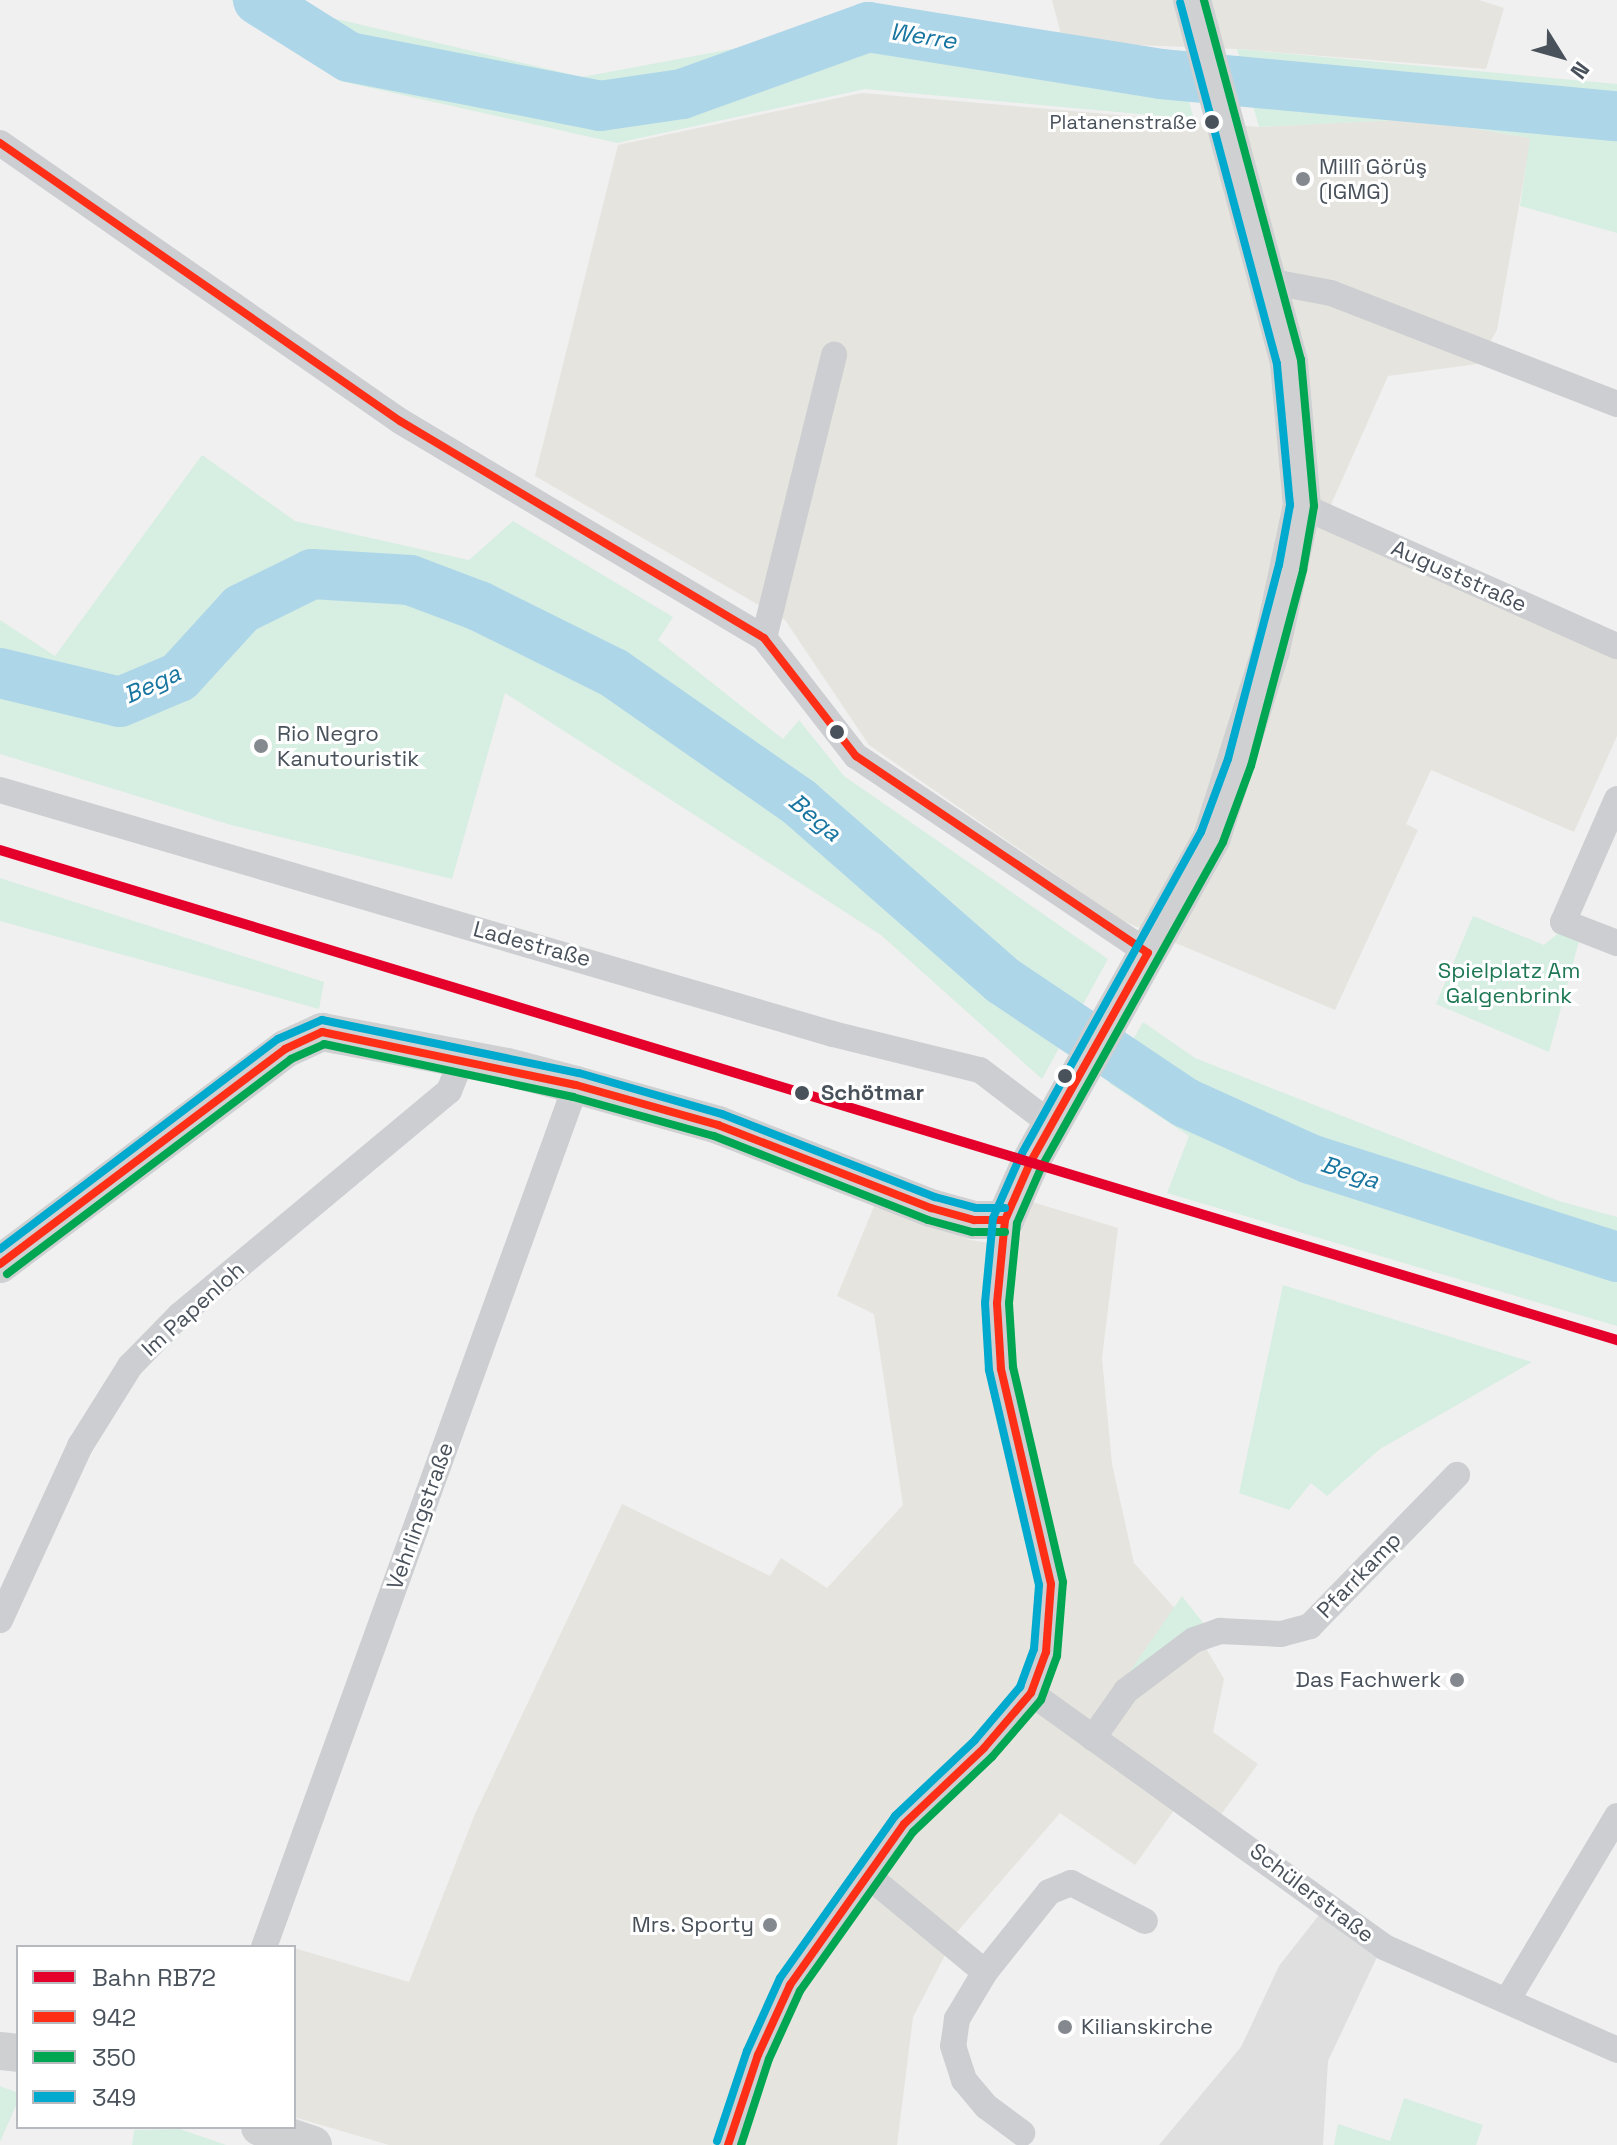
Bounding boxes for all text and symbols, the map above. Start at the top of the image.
north arrow [1521,16,1601,96]
water label: Werre [888,17,958,55]
text: N [1565,56,1596,85]
place label: Platanenstraße [1050,110,1197,134]
marker: Platanenstraße [1204,114,1220,130]
place label: Millî Görüş (IGMG) [1319,153,1427,204]
marker: Millî Görüş (IGMG) [1294,170,1312,188]
street label: Auguststraße [1387,534,1531,618]
water label: Bega [119,658,185,710]
place label: Rio Negro Kanutouristik [277,720,419,772]
unlabelled marker [829,724,845,740]
marker: Rio Negro Kanutouristik [252,737,270,755]
water label: Bega [783,787,847,847]
street label: Ladestraße [470,916,594,972]
park label: Spielplatz Am Galgenbrink [1438,957,1580,1008]
unlabelled marker [1057,1068,1073,1084]
place label: Schötmar [821,1080,924,1106]
marker: Schötmar [790,1081,814,1105]
water label: Bega [1317,1149,1383,1195]
street label: Im Papenloh [136,1256,250,1362]
street label: Vehrlingstraße [381,1439,459,1593]
street label: Pfarrkamp [1312,1527,1406,1623]
place label: Das Fachwerk [1295,1667,1441,1693]
marker: Das Fachwerk [1448,1671,1466,1689]
street label: Schülerstraße [1245,1838,1379,1948]
place label: Mrs. Sporty [631,1912,754,1938]
marker: Mrs. Sporty [761,1916,779,1934]
legend [16,1945,296,2129]
text: Bahn RB72 [92,1962,216,1993]
text: 942 [92,2002,136,2033]
place label: Kilianskirche [1081,2014,1213,2040]
marker: Kilianskirche [1056,2018,1074,2036]
text: 350 [92,2042,136,2073]
text: 349 [92,2082,136,2113]

